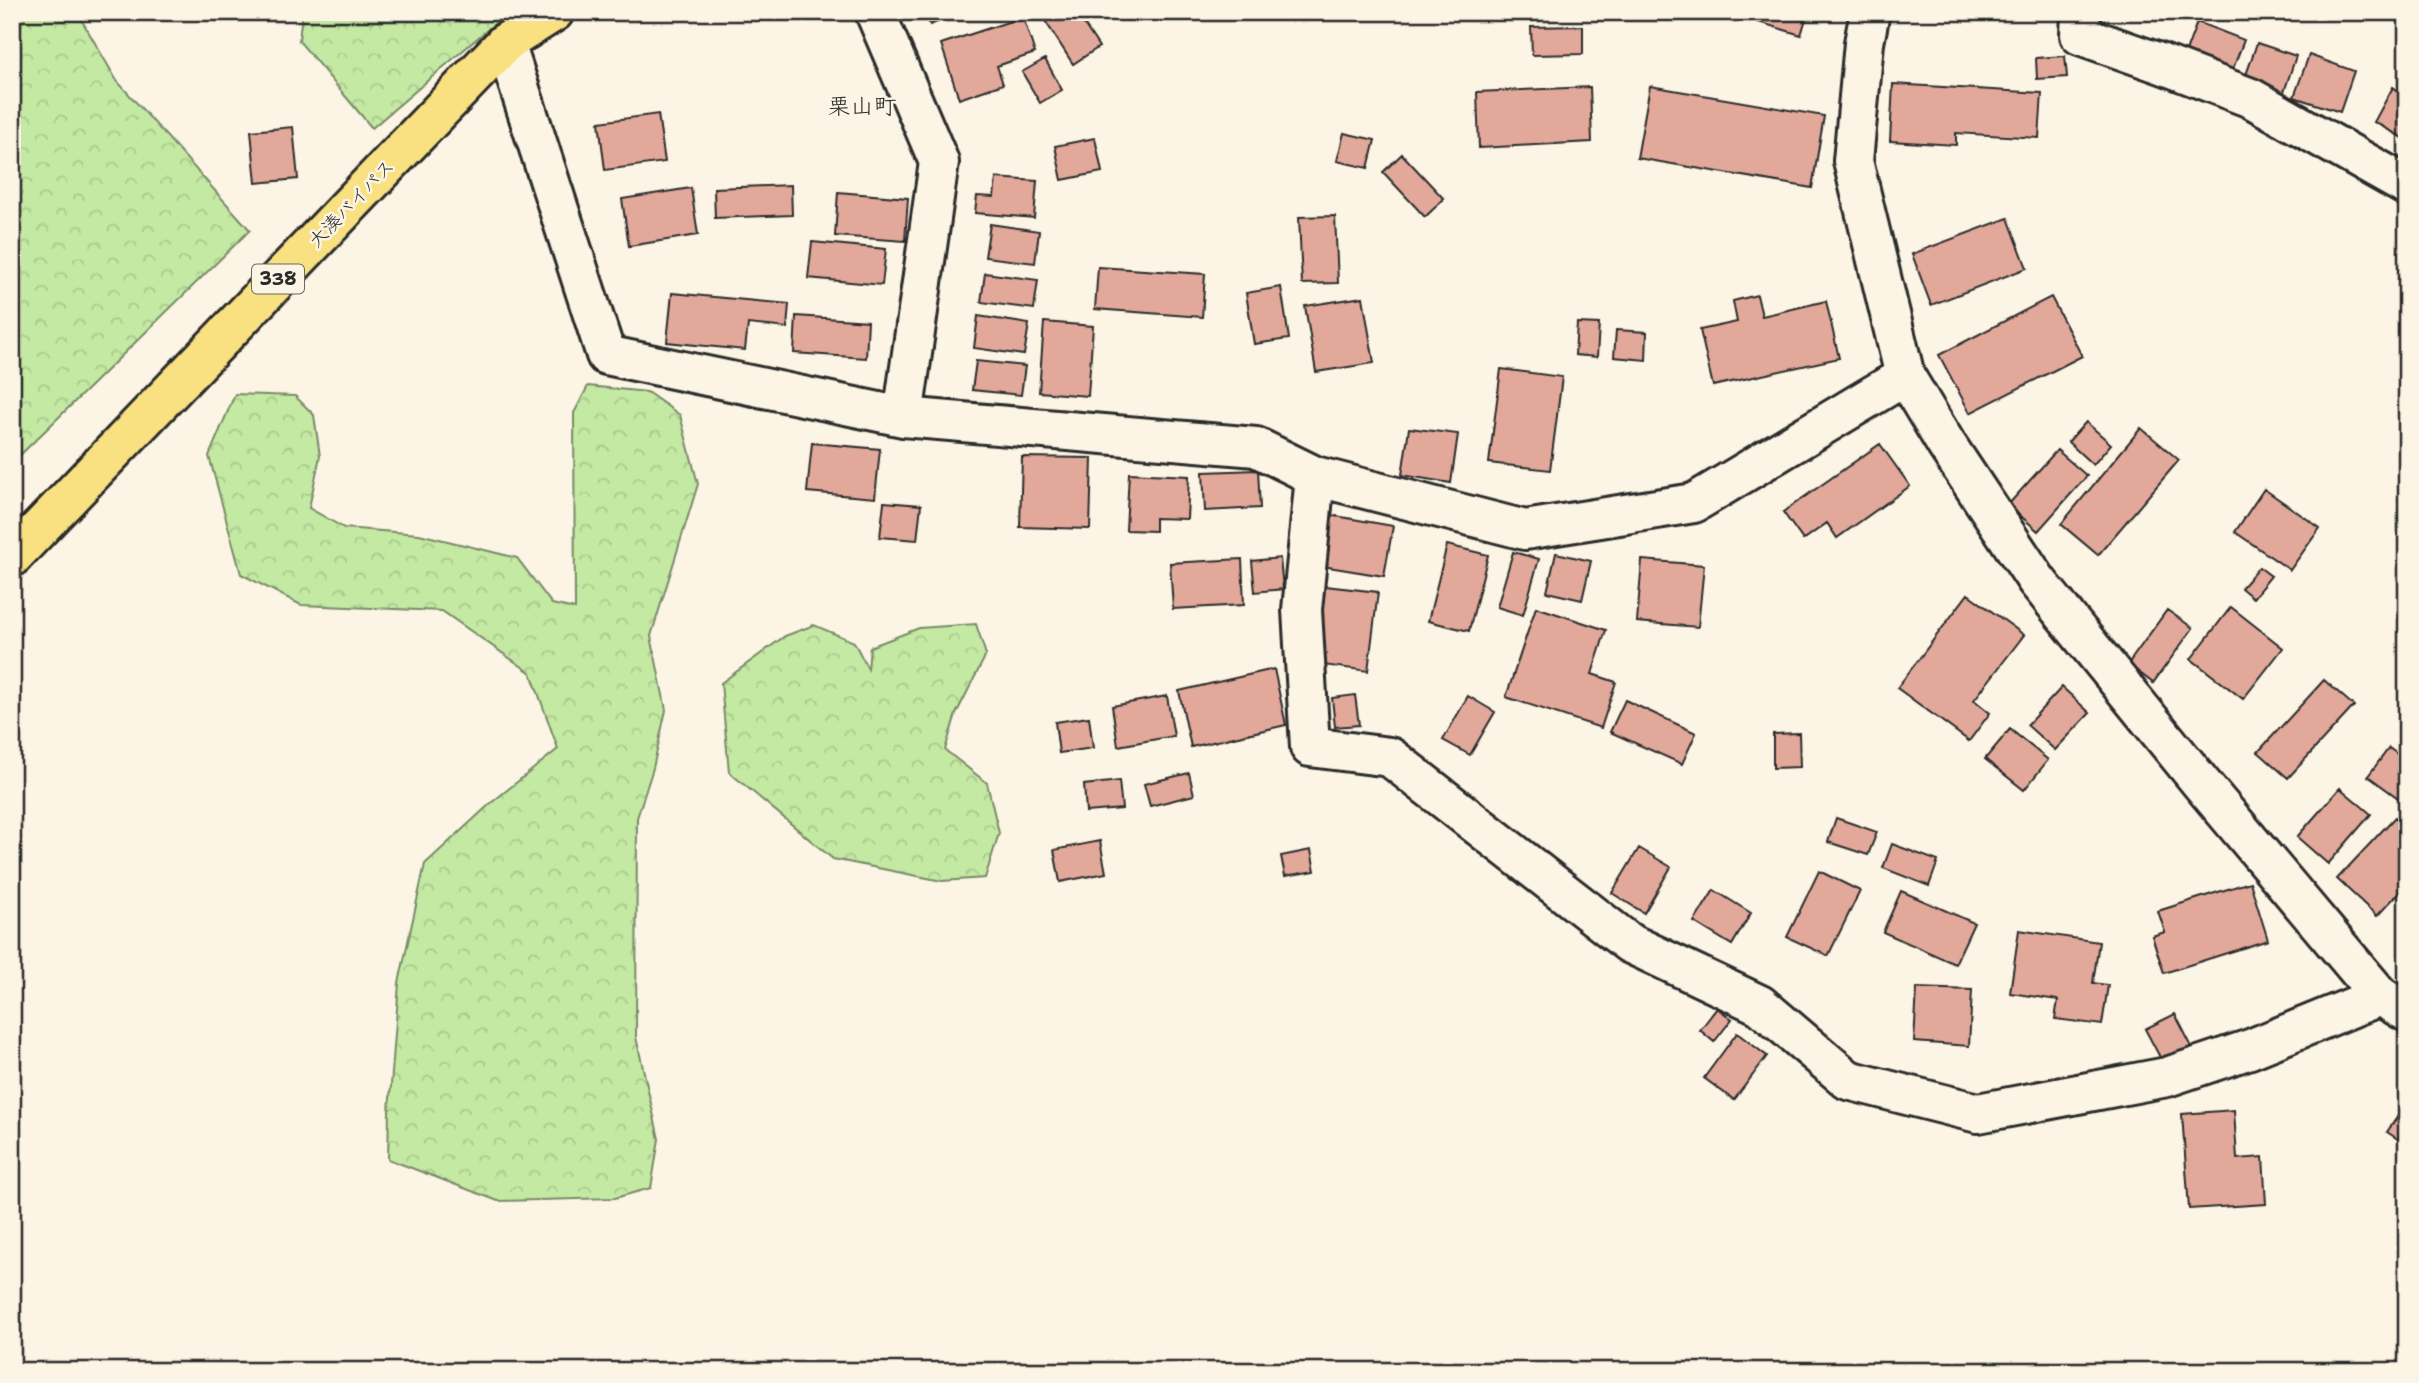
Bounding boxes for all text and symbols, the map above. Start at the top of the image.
district label: 栗山町 [828,91,897,121]
street label: 大湊バイパス [303,154,400,253]
road number: 338 [252,264,304,293]

